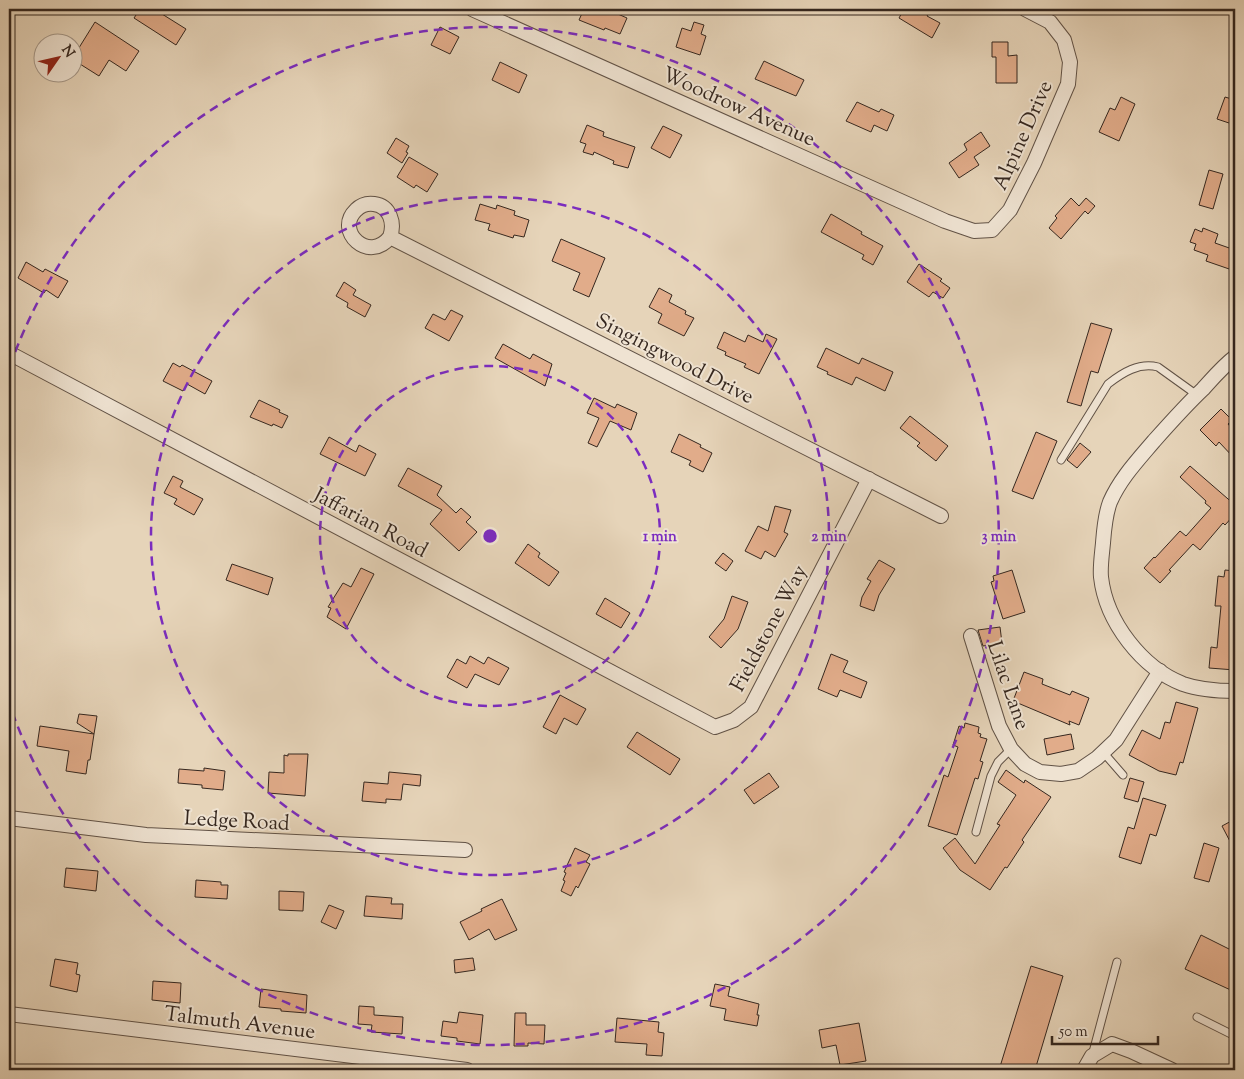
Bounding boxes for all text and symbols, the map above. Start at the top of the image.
north arrow [32,32,82,82]
text: N [56,42,79,62]
street label: Woodrow Avenue [657,61,820,155]
street label: Alpine Drive [986,76,1061,195]
street label: Singingwood Drive [590,307,759,413]
street label: Jaffarian Road [307,481,433,567]
centre of rings [481,527,499,545]
text: 1 min [643,527,677,548]
text: 2 min [811,527,847,548]
text: 3 min [982,527,1017,548]
street label: Fieldstone Way [724,560,816,698]
street label: Lilac Lane [978,637,1036,734]
street label: Ledge Road [183,804,291,840]
street label: Talmuth Avenue [163,1000,317,1048]
scale bar [1052,1014,1158,1046]
text: 50 m [1058,1022,1088,1043]

